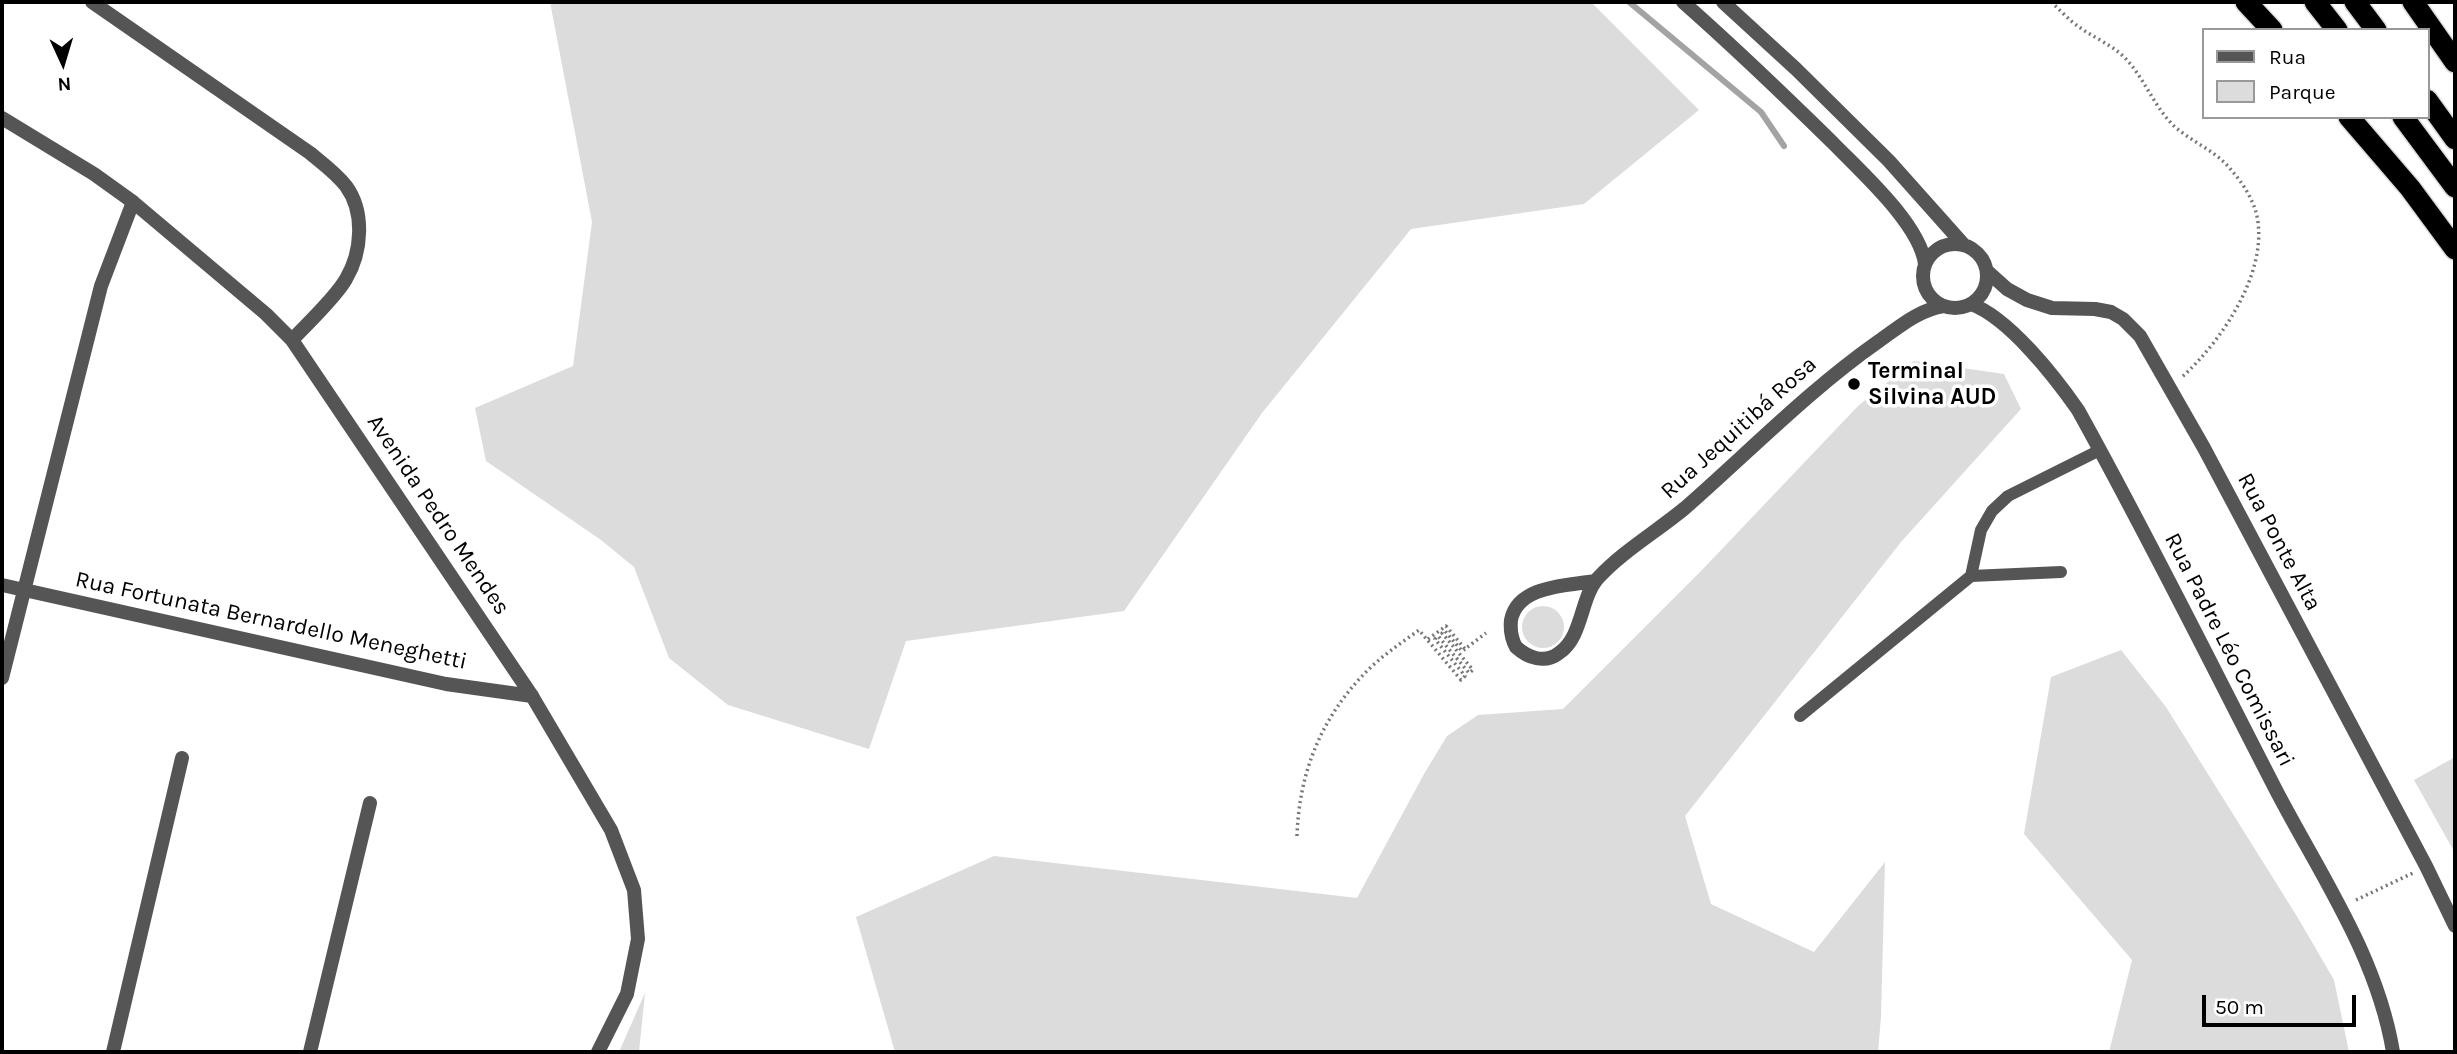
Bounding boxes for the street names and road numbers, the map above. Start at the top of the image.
street label: Rua Jequitibá Rosa [1655,351,1823,505]
street label: Avenida Pedro Mendes [361,410,515,620]
street label: Rua Ponte Alta [2231,468,2327,616]
street label: Rua Padre Léo Comissari [2158,529,2300,771]
street label: Rua Fortunata Bernardello Meneghetti [73,566,469,676]

